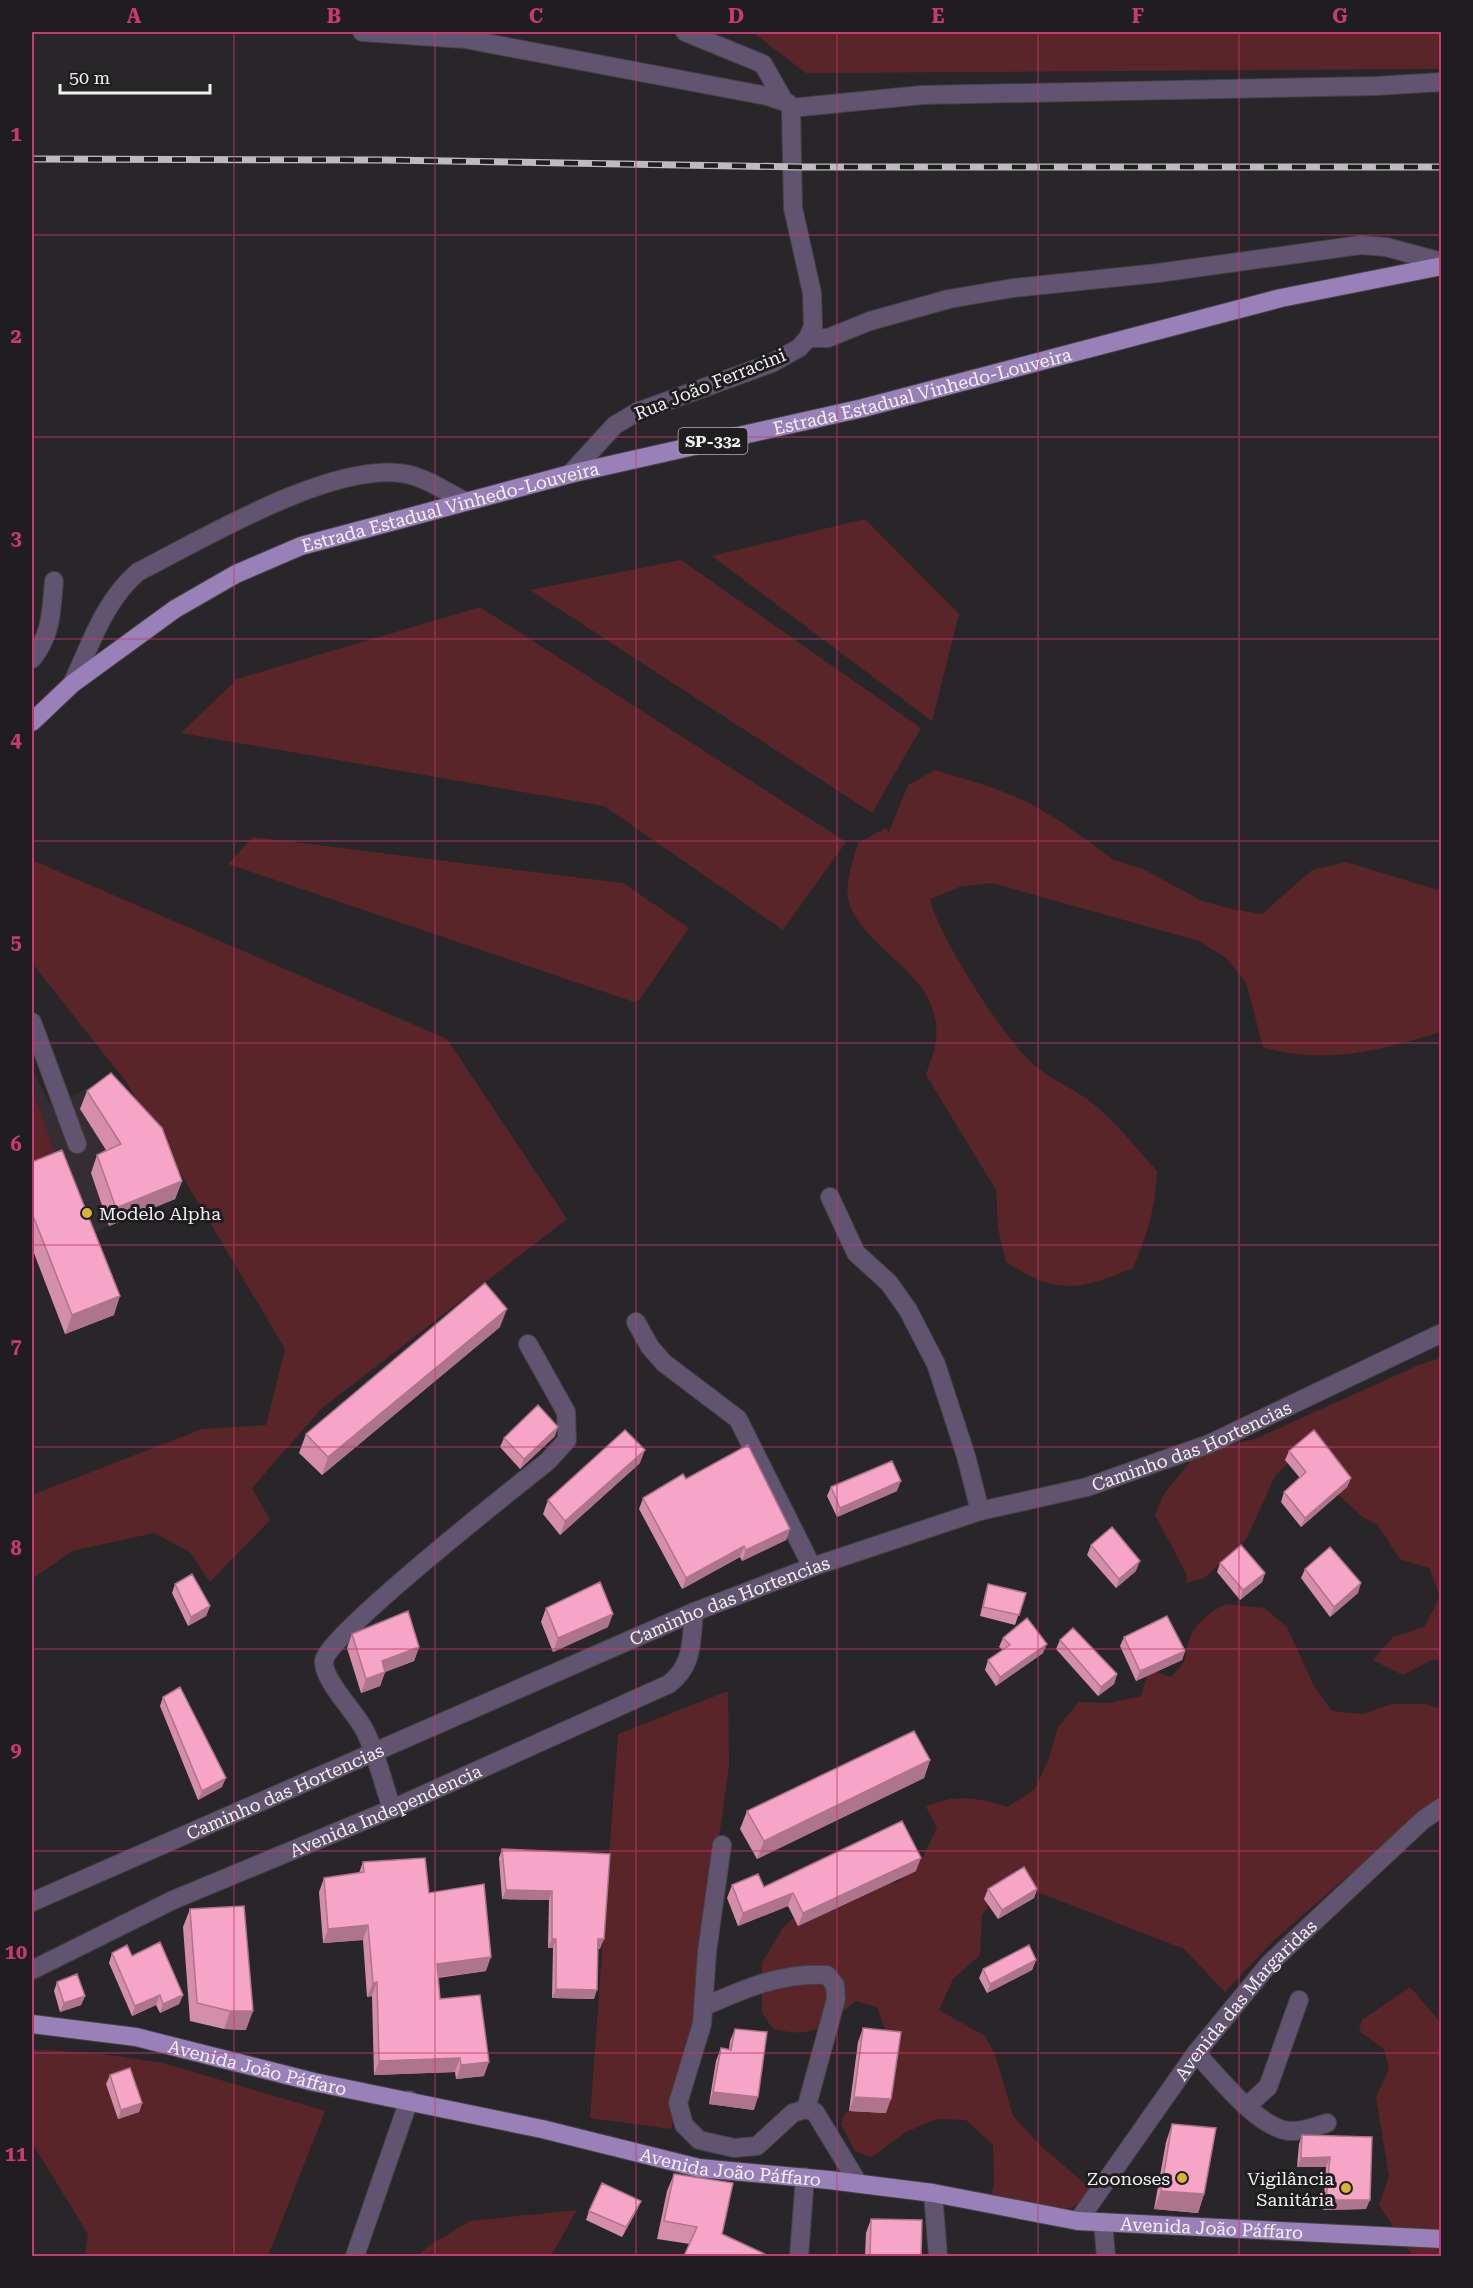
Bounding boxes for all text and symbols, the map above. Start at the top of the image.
text: A [127,4,142,28]
text: B [327,4,341,28]
text: C [529,4,543,28]
text: D [728,4,744,28]
text: E [932,4,945,28]
text: F [1132,4,1144,28]
text: G [1332,4,1348,28]
scale bar [60,57,210,95]
text: 50 m [69,67,110,88]
text: 1 [10,122,22,146]
text: 2 [10,324,22,348]
street label: Estrada Estadual Vinhedo-Louveira [771,343,1074,438]
street label: Rua João Ferracini [631,344,789,424]
road number: SP-332 [678,428,748,454]
street label: Estrada Estadual Vinhedo-Louveira [299,457,601,556]
text: 3 [10,526,22,550]
text: 4 [10,728,22,752]
text: 5 [10,930,22,954]
text: 6 [10,1132,22,1156]
place label: Modelo Alpha [99,1203,221,1224]
marker: Modelo Alpha [80,1206,94,1220]
text: 7 [10,1334,22,1358]
street label: Caminho das Hortencias [1089,1396,1294,1495]
text: 8 [10,1536,22,1560]
street label: Caminho das Hortencias [626,1551,832,1650]
text: 9 [10,1738,22,1762]
street label: Caminho das Hortencias [183,1739,387,1844]
street label: Avenida Independencia [286,1759,485,1861]
street label: Avenida das Margaridas [1170,1915,1321,2084]
text: 10 [5,1940,27,1964]
street label: Avenida João Páffaro [166,2035,349,2099]
text: 11 [5,2142,27,2166]
street label: Avenida João Páffaro [638,2143,822,2190]
place label: Zoonoses [1087,2168,1170,2189]
place label: Vigilância Sanitária [1247,2168,1334,2210]
marker: Zoonoses [1175,2171,1189,2185]
marker: Vigilância Sanitária [1339,2181,1353,2195]
street label: Avenida João Páffaro [1120,2213,1304,2243]

